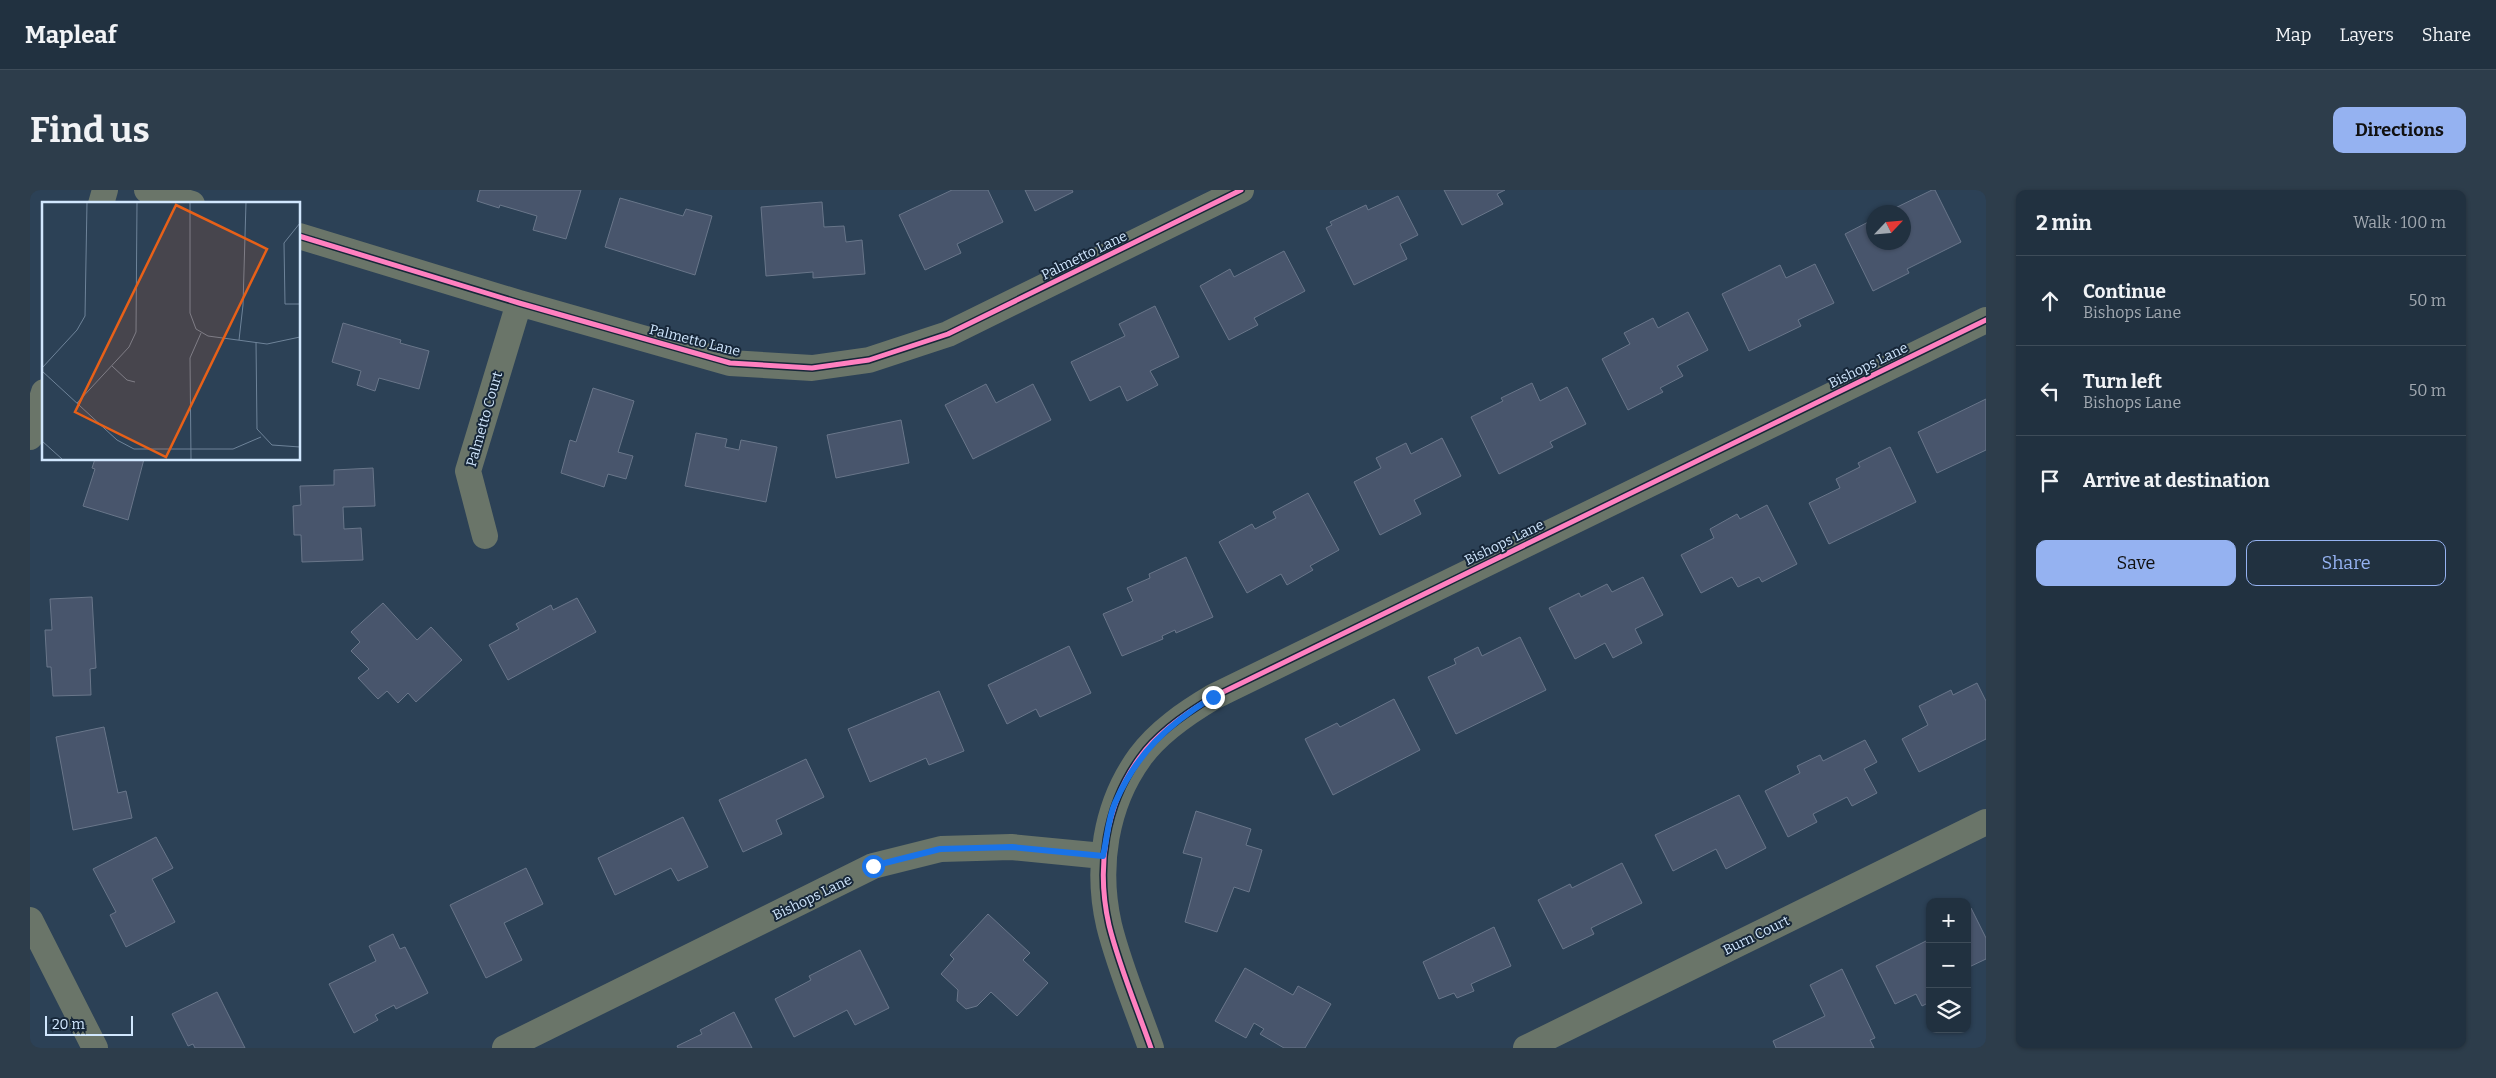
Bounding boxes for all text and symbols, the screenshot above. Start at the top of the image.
text: Mapleaf [25,21,117,49]
text: Map [2275,24,2311,46]
text: Layers [2339,24,2394,46]
text: Share [2422,24,2471,46]
button: Directions [2333,107,2466,153]
text: Find us [30,109,150,151]
inset map [42,202,300,460]
north arrow [1866,205,1911,250]
text: 2 min [2036,210,2092,236]
text: Walk · 100 m [2353,213,2446,232]
street label: Palmetto Lane [1039,227,1130,284]
text: Continue [2083,280,2166,303]
icon: ahead [2036,287,2064,315]
text: 50 m [2409,291,2446,310]
text: Bishops Lane [2083,303,2181,322]
street label: Palmetto Lane [648,321,742,360]
street label: Bishops Lane [1826,339,1911,392]
street label: Palmetto Court [463,370,506,469]
text: Turn left [2083,370,2162,393]
icon: left [2036,377,2064,405]
text: 50 m [2409,381,2446,400]
text: Bishops Lane [2083,393,2181,412]
icon: arrive [2036,467,2064,495]
text: Arrive at destination [2083,469,2270,492]
street label: Bishops Lane [1462,516,1547,569]
button: Save [2036,540,2236,586]
button: Share [2246,540,2446,586]
route end [1202,686,1225,709]
route start [862,855,885,878]
street label: Bishops Lane [770,871,855,924]
map controls [1926,898,1971,1033]
button: + [1926,898,1971,943]
street label: Burn Court [1720,912,1792,959]
button: − [1926,943,1971,988]
button: layers [1926,988,1971,1033]
scale bar [45,1013,132,1036]
text: 20 m [52,1016,85,1033]

